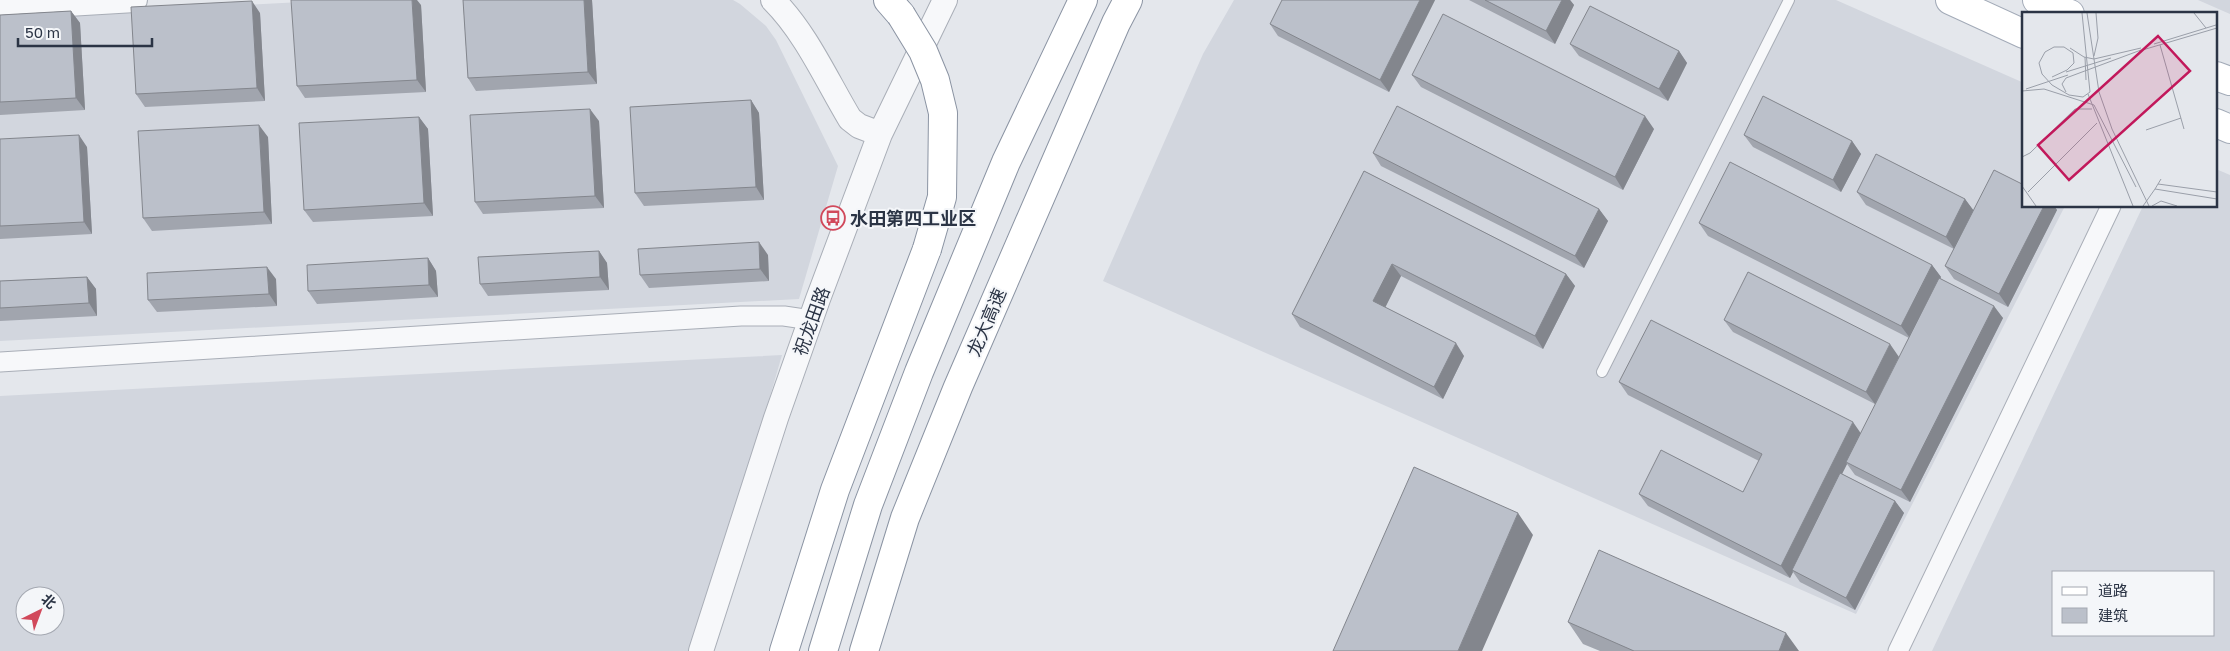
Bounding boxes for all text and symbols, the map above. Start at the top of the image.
inset map [2022,12,2218,208]
scale bar [18,15,151,47]
text: 50 m [25,23,60,41]
bus stop icon: 水田第四工业区 [820,205,846,231]
place label: 水田第四工业区 [850,207,976,229]
street label: 祝龙田路 [788,283,834,359]
street label: 龙大高速 [962,285,1010,359]
legend [2052,571,2215,636]
text: 道路 [2098,581,2128,599]
north arrow [15,586,65,636]
text: 北 [38,590,60,612]
text: 建筑 [2098,606,2128,624]

